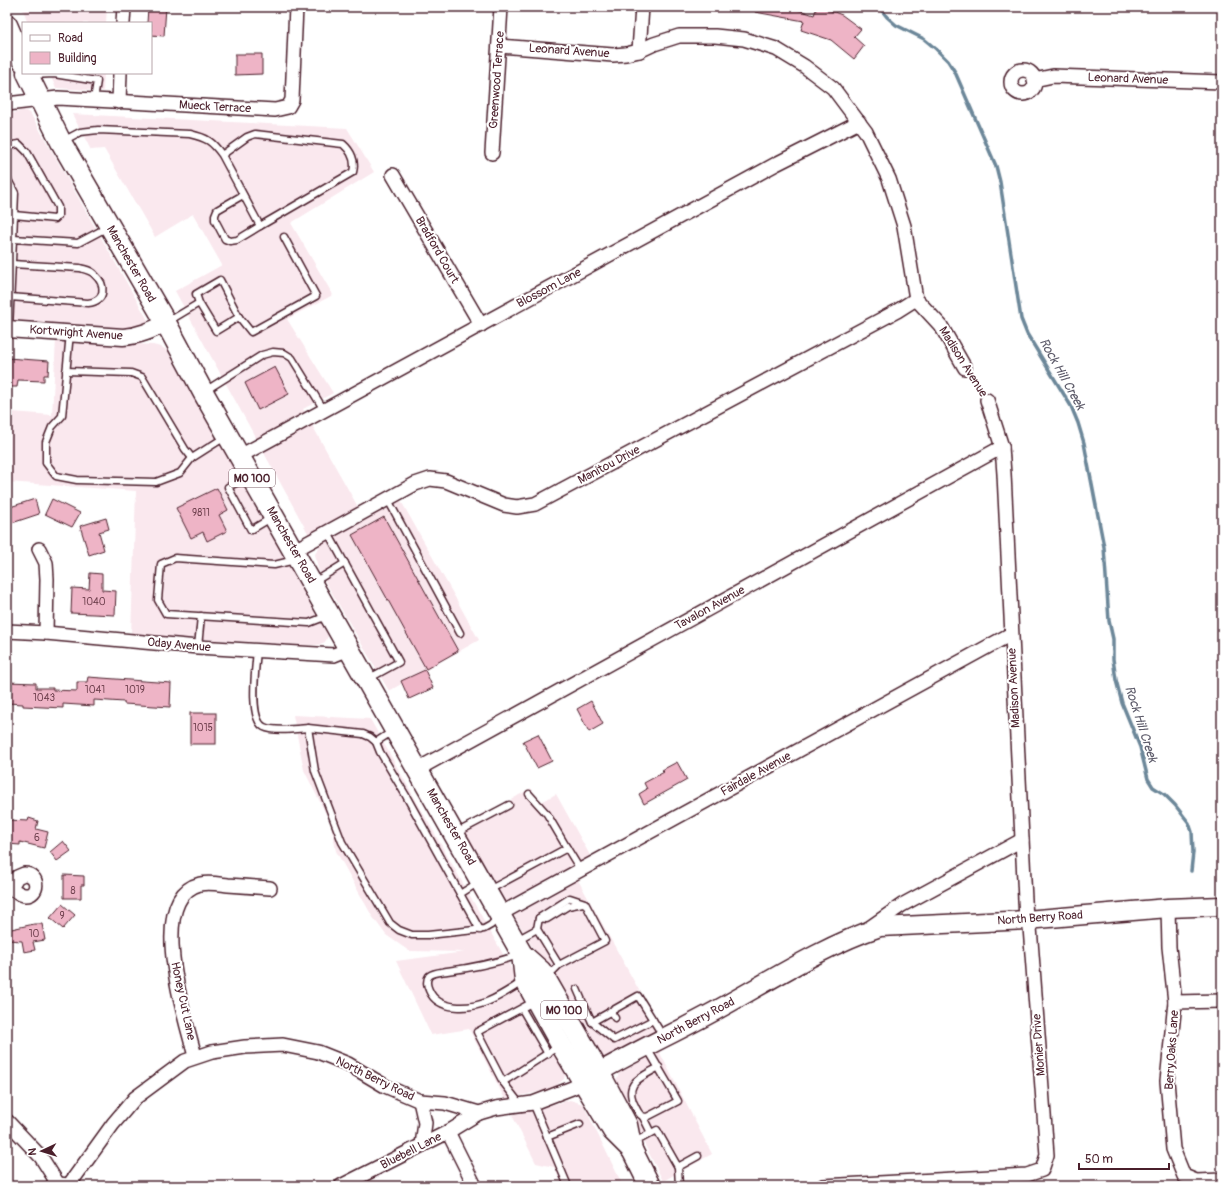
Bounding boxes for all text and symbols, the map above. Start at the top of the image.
legend [22,22,152,74]
text: Road [58,31,83,46]
street label: Greenwood Terrace [486,31,508,129]
street label: Leonard Avenue [528,41,610,61]
text: Building [58,51,97,66]
street label: Leonard Avenue [1087,70,1169,88]
street label: Mueck Terrace [179,98,252,116]
street label: Bradford Court [412,214,462,286]
street label: Manchester Road [103,223,159,305]
street label: Blossom Lane [514,265,584,311]
street label: Kortwright Avenue [29,322,123,344]
street label: Madison Avenue [935,324,991,400]
water label: Rock Hill Creek [1036,335,1089,414]
street label: Manitou Drive [575,442,643,488]
road number: MO 100 [229,469,275,487]
street label: Manchester Road [263,504,319,586]
house number: 9811 [192,507,210,519]
street label: Tavalon Avenue [672,583,748,633]
house number: 1040 [82,596,106,608]
street label: Oday Avenue [147,635,211,655]
street label: Madison Avenue [1004,647,1024,728]
house number: 1041 [85,684,105,696]
house number: 1019 [125,684,145,696]
water label: Rock Hill Creek [1121,684,1161,766]
house number: 1043 [33,692,55,704]
house number: 1015 [193,722,213,734]
street label: Fairdale Avenue [718,748,794,799]
street label: Manchester Road [423,786,479,868]
house number: 6 [34,832,40,844]
house number: 8 [70,885,76,897]
street label: North Berry Road [997,908,1083,928]
house number: 9 [59,910,65,922]
house number: 10 [29,928,40,940]
street label: Honey Cut Lane [167,960,199,1042]
street label: North Berry Road [655,994,737,1048]
road number: MO 100 [541,1001,587,1019]
street label: Berry Oaks Lane [1162,1010,1182,1090]
street label: Monier Drive [1029,1013,1049,1077]
street label: North Berry Road [333,1053,417,1105]
street label: Bluebell Lane [378,1129,444,1173]
north arrow [22,1131,62,1171]
scale bar [1079,1145,1169,1171]
text: N [26,1147,39,1156]
text: 50 m [1085,1152,1113,1167]

